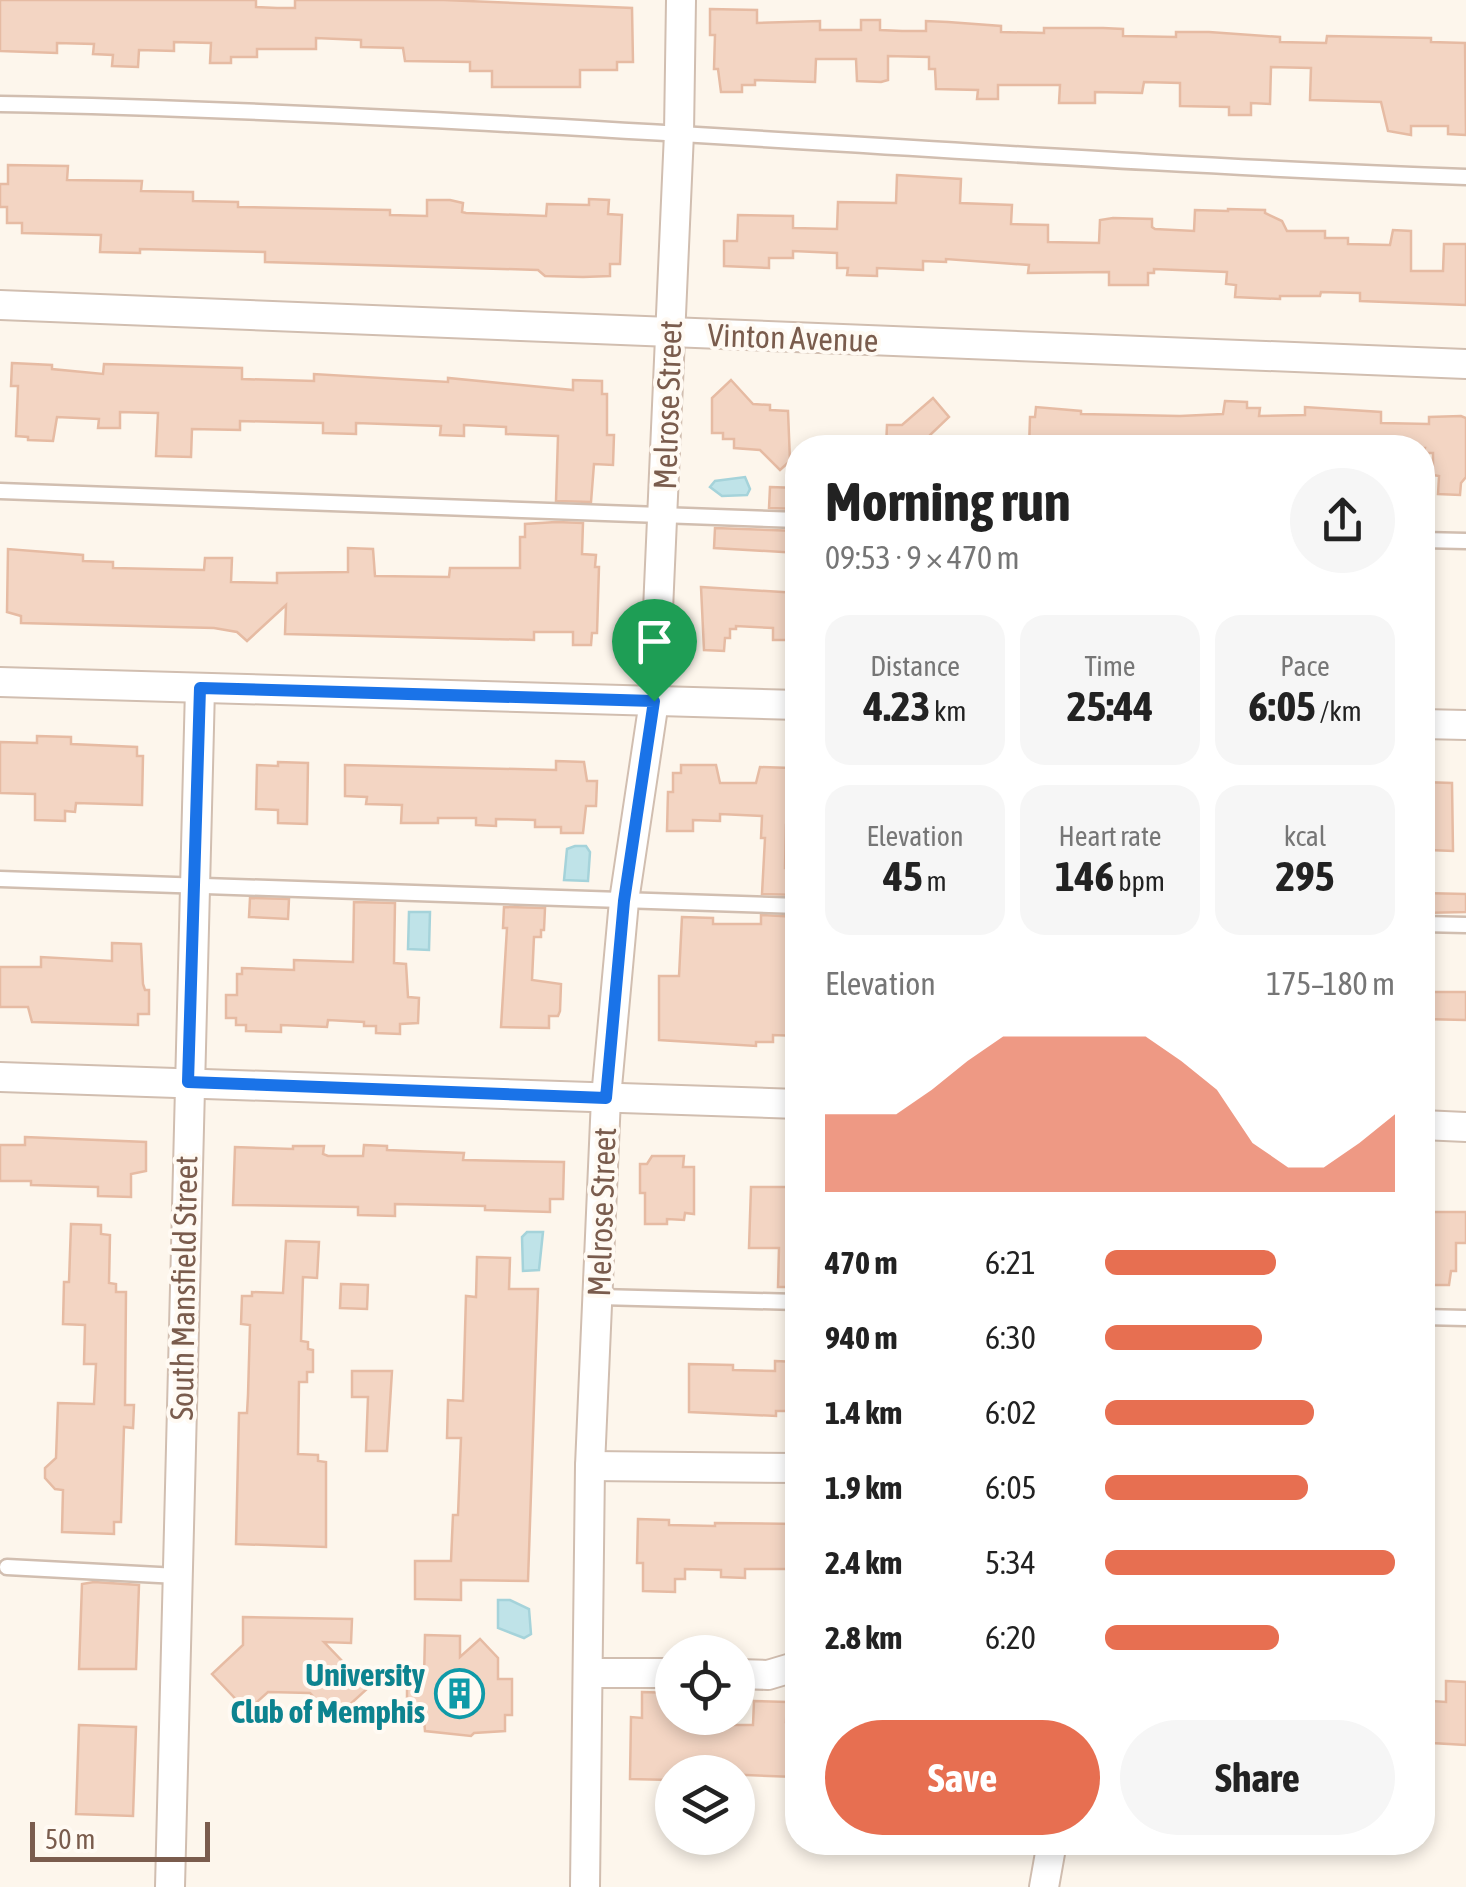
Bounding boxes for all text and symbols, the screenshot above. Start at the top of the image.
street label: Vinton Avenue [707,316,879,359]
street label: Melrose Street [646,320,689,490]
button: share [1290,468,1395,573]
text: Morning run [825,470,1071,533]
text: 09:53 · 9 × 470 m [825,539,1019,576]
pin [612,599,697,702]
icon: arrive [627,614,682,669]
text: Distance [870,650,960,682]
text: Time [1084,650,1136,682]
text: Pace [1280,650,1330,682]
text: 4.23 [863,682,930,730]
text: 25:44 [1067,682,1153,730]
text: 6:05 [1248,682,1316,730]
text: km [930,695,967,727]
text: /km [1316,695,1362,727]
text: Elevation [866,820,964,852]
text: Heart rate [1058,820,1162,852]
text: kcal [1284,820,1326,852]
text: 45 [883,852,923,900]
text: 146 [1055,852,1114,900]
text: 295 [1275,852,1335,900]
text: m [923,865,947,897]
text: bpm [1114,865,1165,897]
text: Elevation [825,965,936,1002]
text: 175–180 m [1266,965,1395,1002]
street label: Melrose Street [580,1127,623,1297]
street label: South Mansfield Street [163,1155,204,1421]
text: 470 m [825,1244,898,1281]
text: 6:21 [985,1244,1036,1281]
text: 940 m [825,1319,898,1356]
text: 6:30 [985,1319,1036,1356]
text: 1.4 km [825,1394,902,1431]
text: 6:02 [985,1394,1036,1431]
text: 1.9 km [825,1469,902,1506]
text: 6:05 [985,1469,1036,1506]
text: 2.4 km [825,1544,902,1581]
text: 5:34 [985,1544,1036,1581]
text: 2.8 km [825,1619,902,1656]
text: 6:20 [985,1619,1036,1656]
map controls [655,1635,755,1855]
button: locate [655,1635,755,1735]
place label: University Club of Memphis [231,1656,426,1730]
building icon: University Club of Memphis [434,1667,486,1719]
button: Save [825,1720,1100,1835]
button: Share [1120,1720,1395,1835]
button: layers [655,1755,755,1855]
scale bar [30,1817,210,1862]
text: 50 m [45,1823,95,1855]

